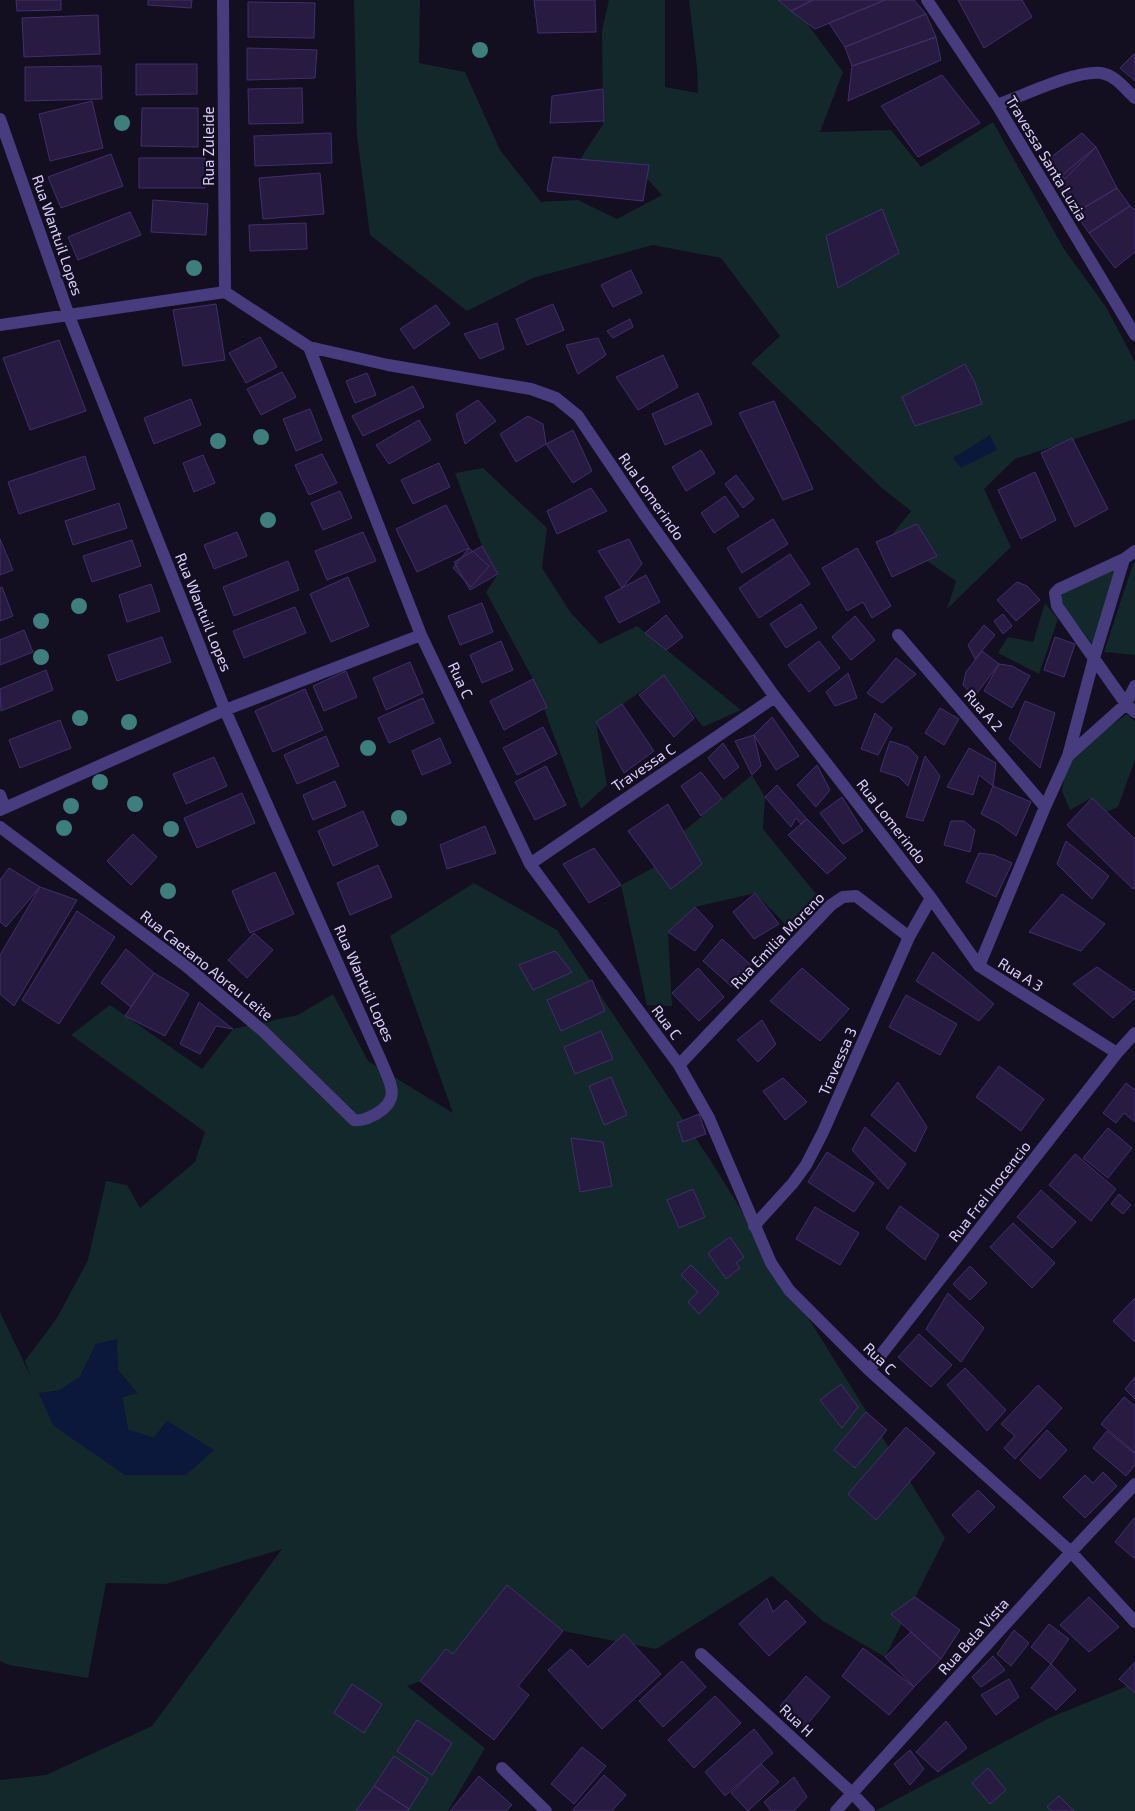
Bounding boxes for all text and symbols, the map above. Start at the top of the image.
street label: Travessa Santa Luzia [1003,92,1091,224]
street label: Rua Zuleide [199,106,217,186]
street label: Rua Wantuil Lopes [29,172,87,298]
street label: Rua Lomerindo [615,449,689,543]
street label: Rua Wantuil Lopes [172,550,236,674]
street label: Rua C [445,659,477,701]
street label: Rua A 2 [961,685,1007,735]
street label: Travessa C [608,739,679,795]
street label: Rua Lomerindo [853,775,931,867]
street label: Rua Emilia Moreno [726,888,828,992]
street label: Rua Caetano Abreu Leite [137,906,277,1024]
street label: Rua Wantuil Lopes [331,922,399,1044]
street label: Rua A 3 [995,953,1047,995]
street label: Rua C [648,1001,686,1043]
street label: Travessa 3 [814,1024,860,1098]
street label: Rua Frei Inocencio [944,1137,1034,1245]
street label: Rua C [860,1338,900,1378]
street label: Rua Bela Vista [934,1594,1012,1678]
street label: Rua H [776,1700,818,1740]

